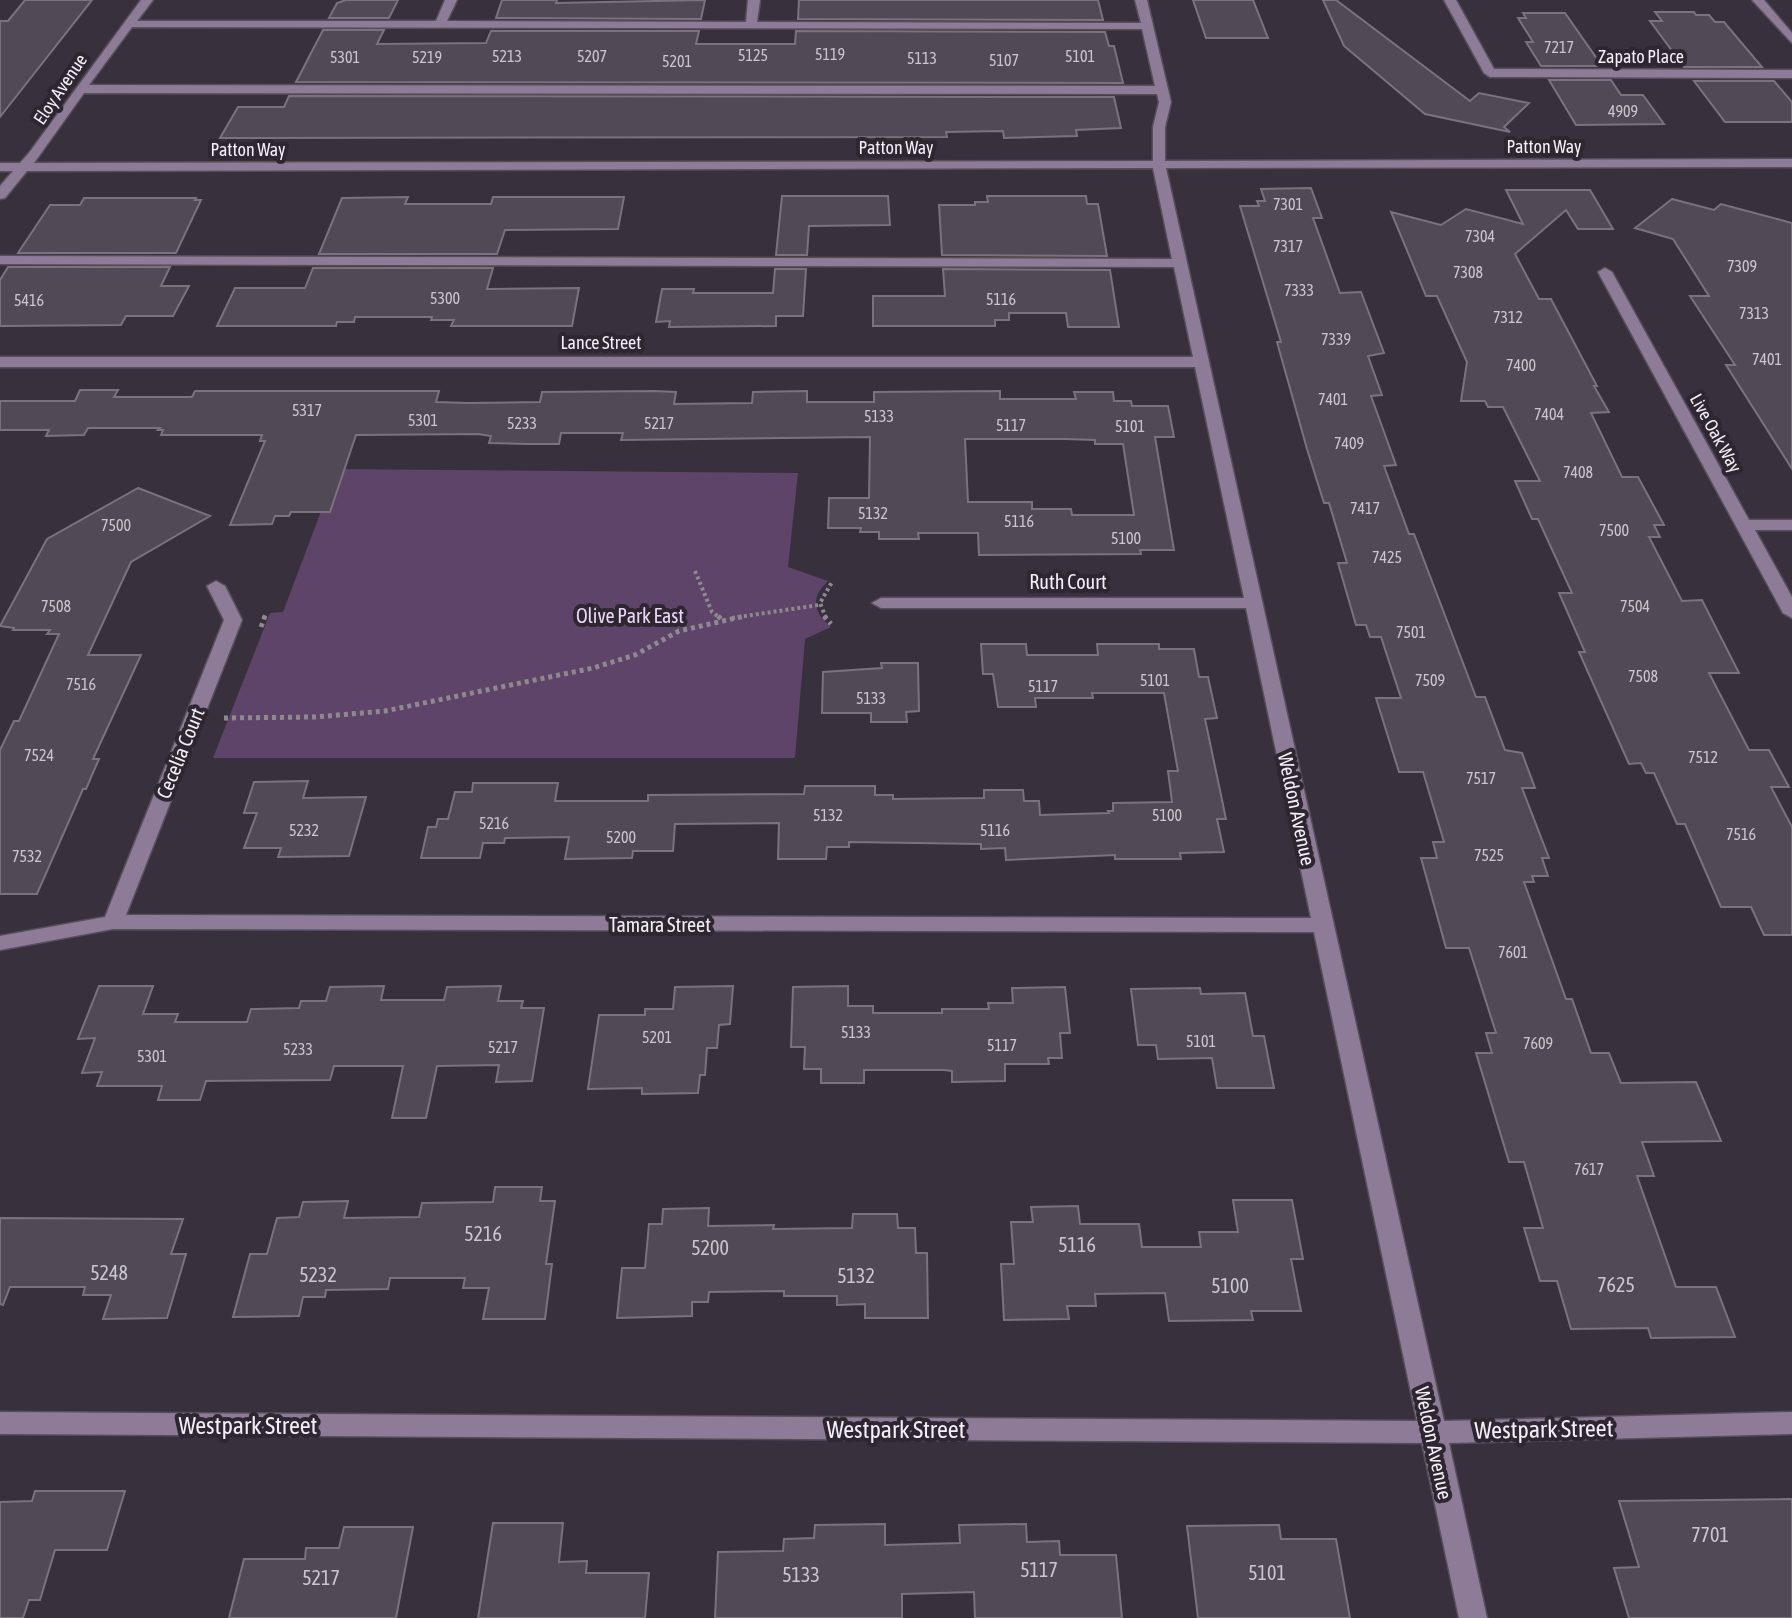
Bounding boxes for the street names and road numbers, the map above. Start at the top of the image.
street label: Zapato Place [1598,46,1684,67]
street label: Eloy Avenue [29,50,91,128]
street label: Patton Way [1507,136,1581,157]
street label: Patton Way [859,137,933,158]
street label: Patton Way [211,139,285,160]
street label: Lance Street [561,332,641,353]
street label: Live Oak Way [1686,390,1746,476]
street label: Ruth Court [1029,570,1107,593]
street label: Cecelia Court [151,704,209,802]
street label: Weldon Avenue [1274,750,1320,868]
street label: Tamara Street [609,913,711,936]
street label: Weldon Avenue [1411,1384,1457,1502]
street label: Westpark Street [178,1412,318,1439]
street label: Westpark Street [1474,1414,1614,1444]
street label: Westpark Street [826,1416,966,1443]

